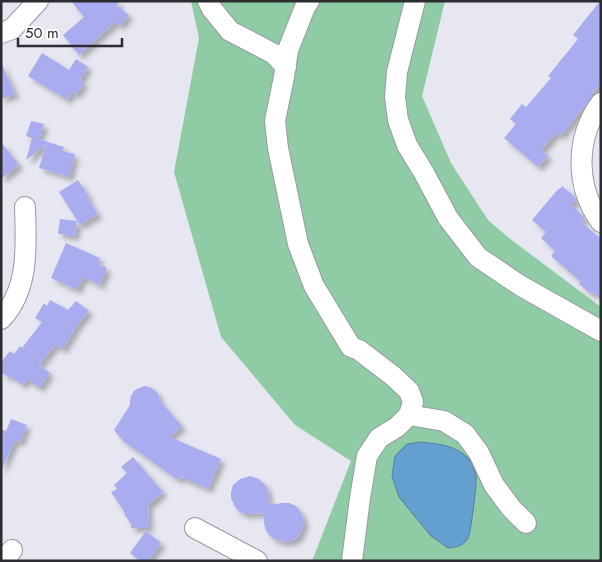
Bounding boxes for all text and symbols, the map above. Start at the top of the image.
scale bar [18,15,121,47]
text: 50 m [25,22,59,44]

